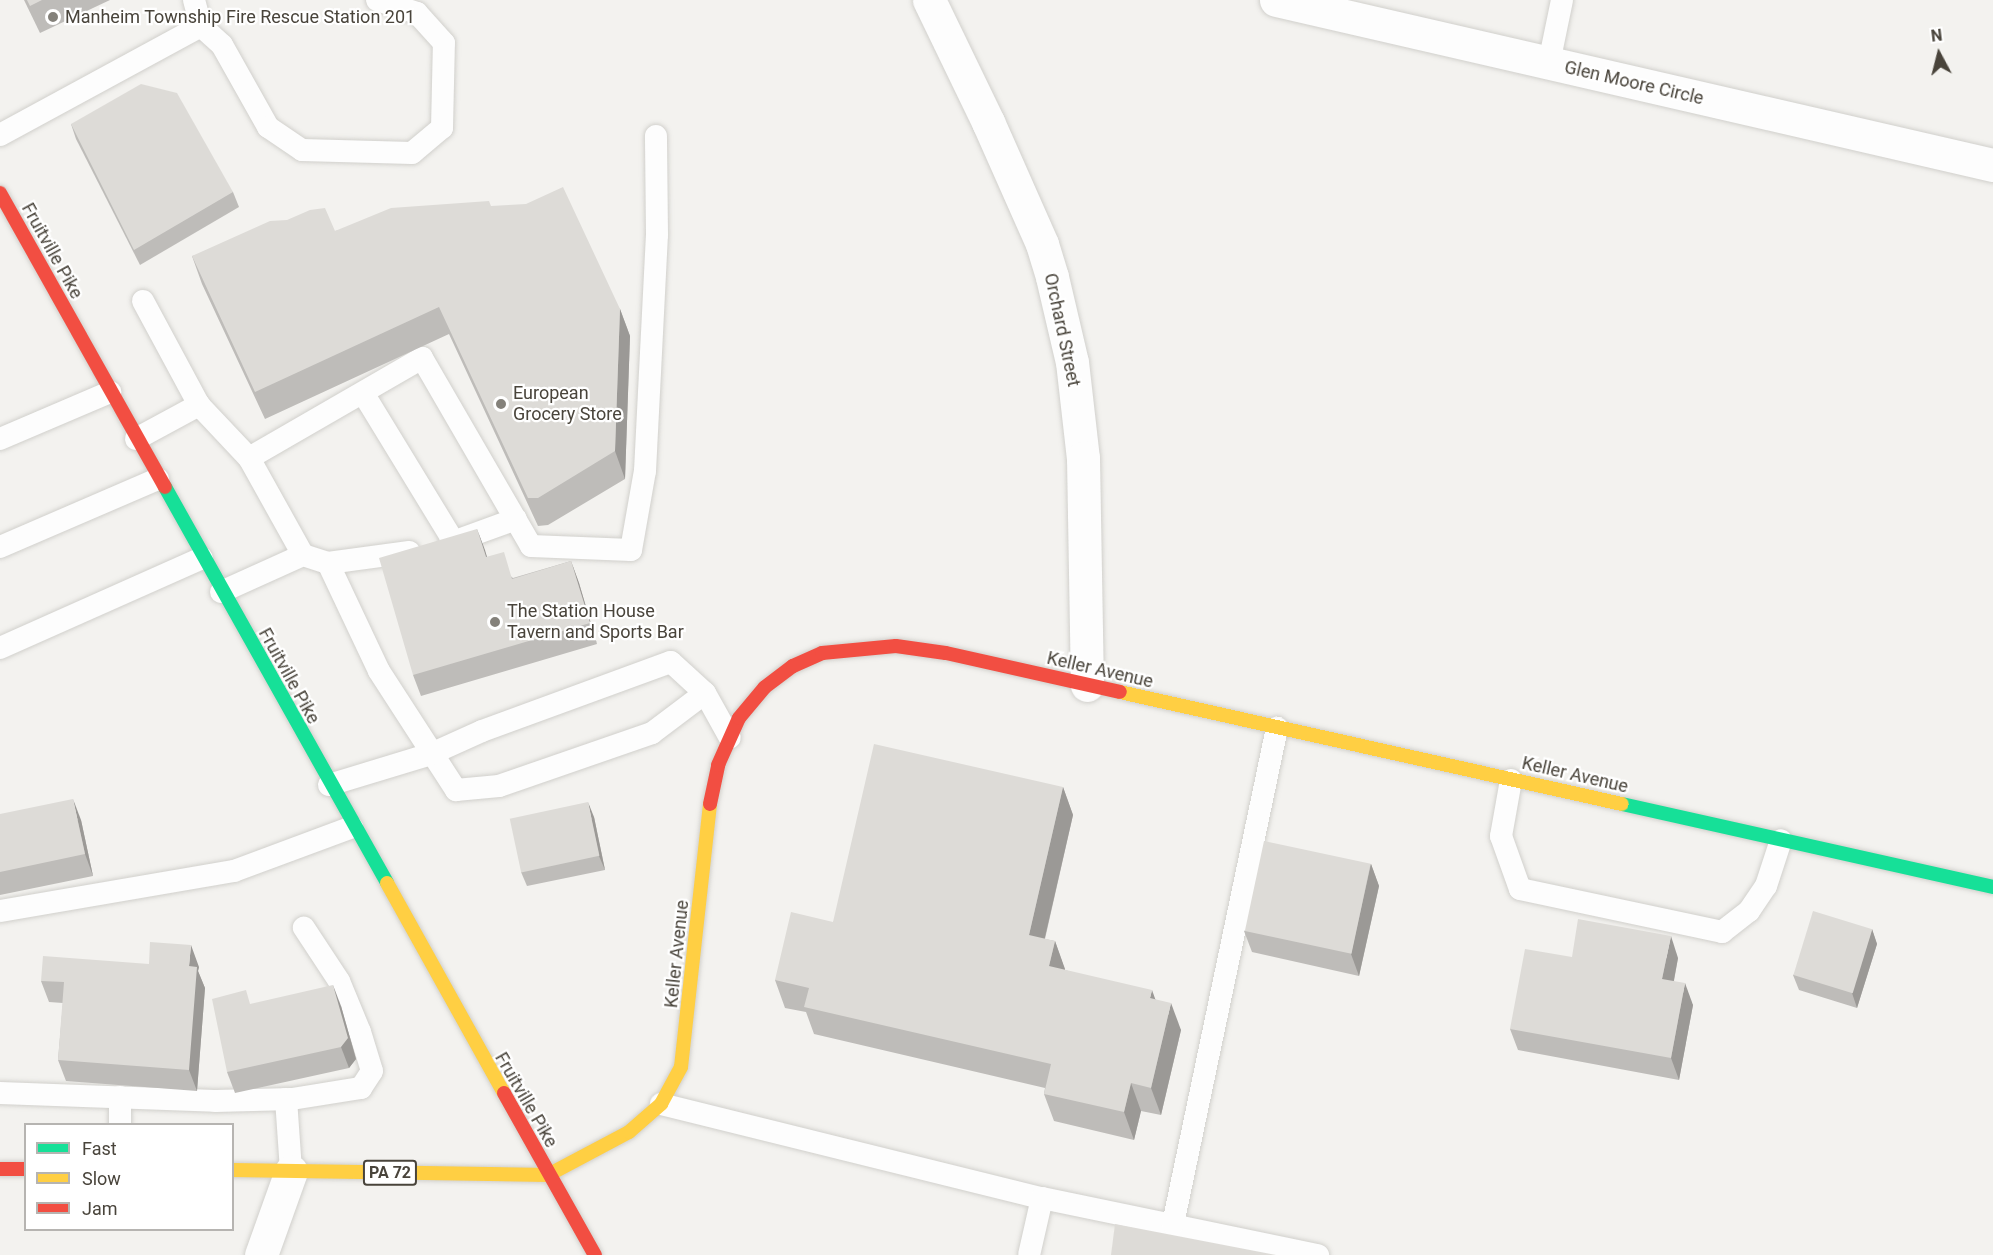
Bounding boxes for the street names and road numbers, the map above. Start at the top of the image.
street label: Glen Moore Circle [1562,56,1706,110]
street label: Fruitville Pike [17,199,87,303]
street label: Orchard Street [1039,271,1085,389]
street label: Fruitville Pike [254,624,324,728]
street label: Keller Avenue [1045,647,1155,693]
street label: Keller Avenue [1520,752,1630,798]
street label: Keller Avenue [661,899,693,1009]
street label: Fruitville Pike [490,1049,562,1151]
road number: PA 72 [362,1160,418,1186]

